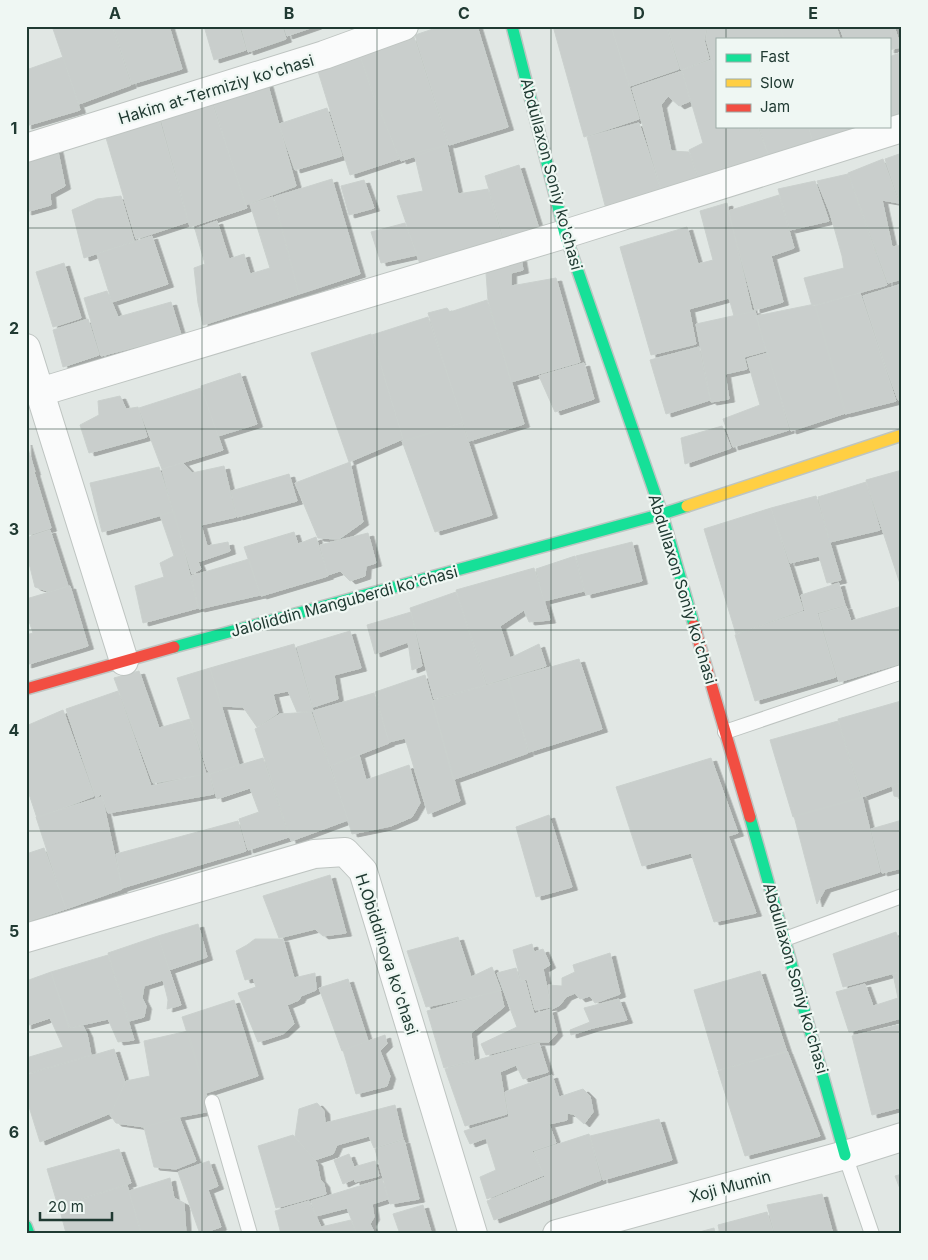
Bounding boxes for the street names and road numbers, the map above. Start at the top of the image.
street label: Hakim at-Termiziy ko'chasi [116,50,316,128]
street label: Abdullaxon Soniy ko'chasi [517,76,587,272]
street label: Abdullaxon Soniy ko'chasi [645,492,721,686]
street label: Jaloliddin Manguberdi ko'chasi [228,561,460,641]
street label: H.Obiddinova ko'chasi [351,871,423,1037]
street label: Abdullaxon Soniy ko'chasi [759,880,833,1076]
street label: Xoji Mumin [687,1166,773,1206]

